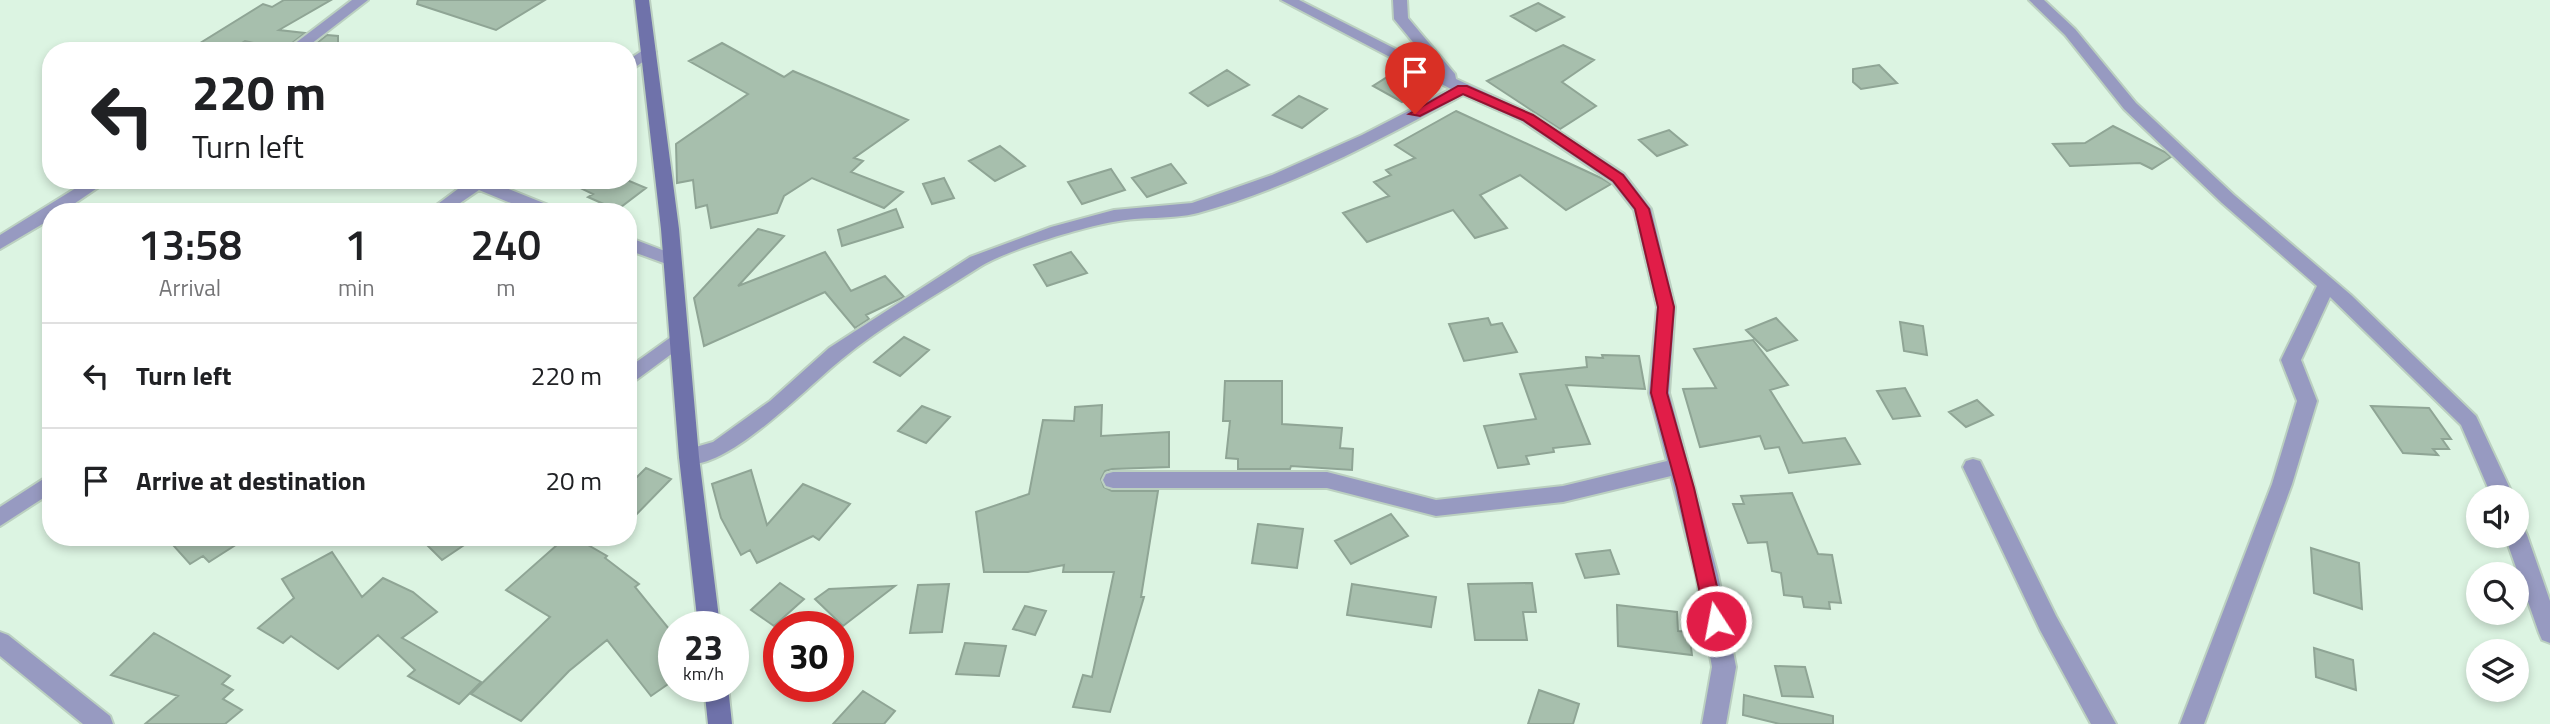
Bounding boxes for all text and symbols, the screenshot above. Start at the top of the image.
pin [1385,42,1445,114]
icon: arrive [1396,53,1434,91]
text: 220 m [192,54,326,129]
icon: left [77,70,168,161]
text: Turn left [192,122,304,170]
text: 13:58 [138,212,242,276]
text: 1 [345,212,368,276]
text: 240 [471,212,541,276]
text: Arrival [159,270,221,305]
text: min [338,270,375,305]
text: m [496,270,515,305]
text: Turn left [136,356,231,395]
text: 220 m [531,356,602,395]
icon: left [77,357,115,395]
text: Arrive at destination [136,461,366,500]
text: 20 m [545,461,602,500]
icon: arrive [77,462,115,500]
map controls [2466,485,2529,702]
button: sound [2466,485,2529,548]
button: search [2466,562,2529,625]
position arrow [1679,584,1753,658]
speed limit sign: 30 [763,611,854,702]
text: 23 [684,620,723,674]
button: layers [2466,639,2529,702]
text: km/h [683,660,724,687]

